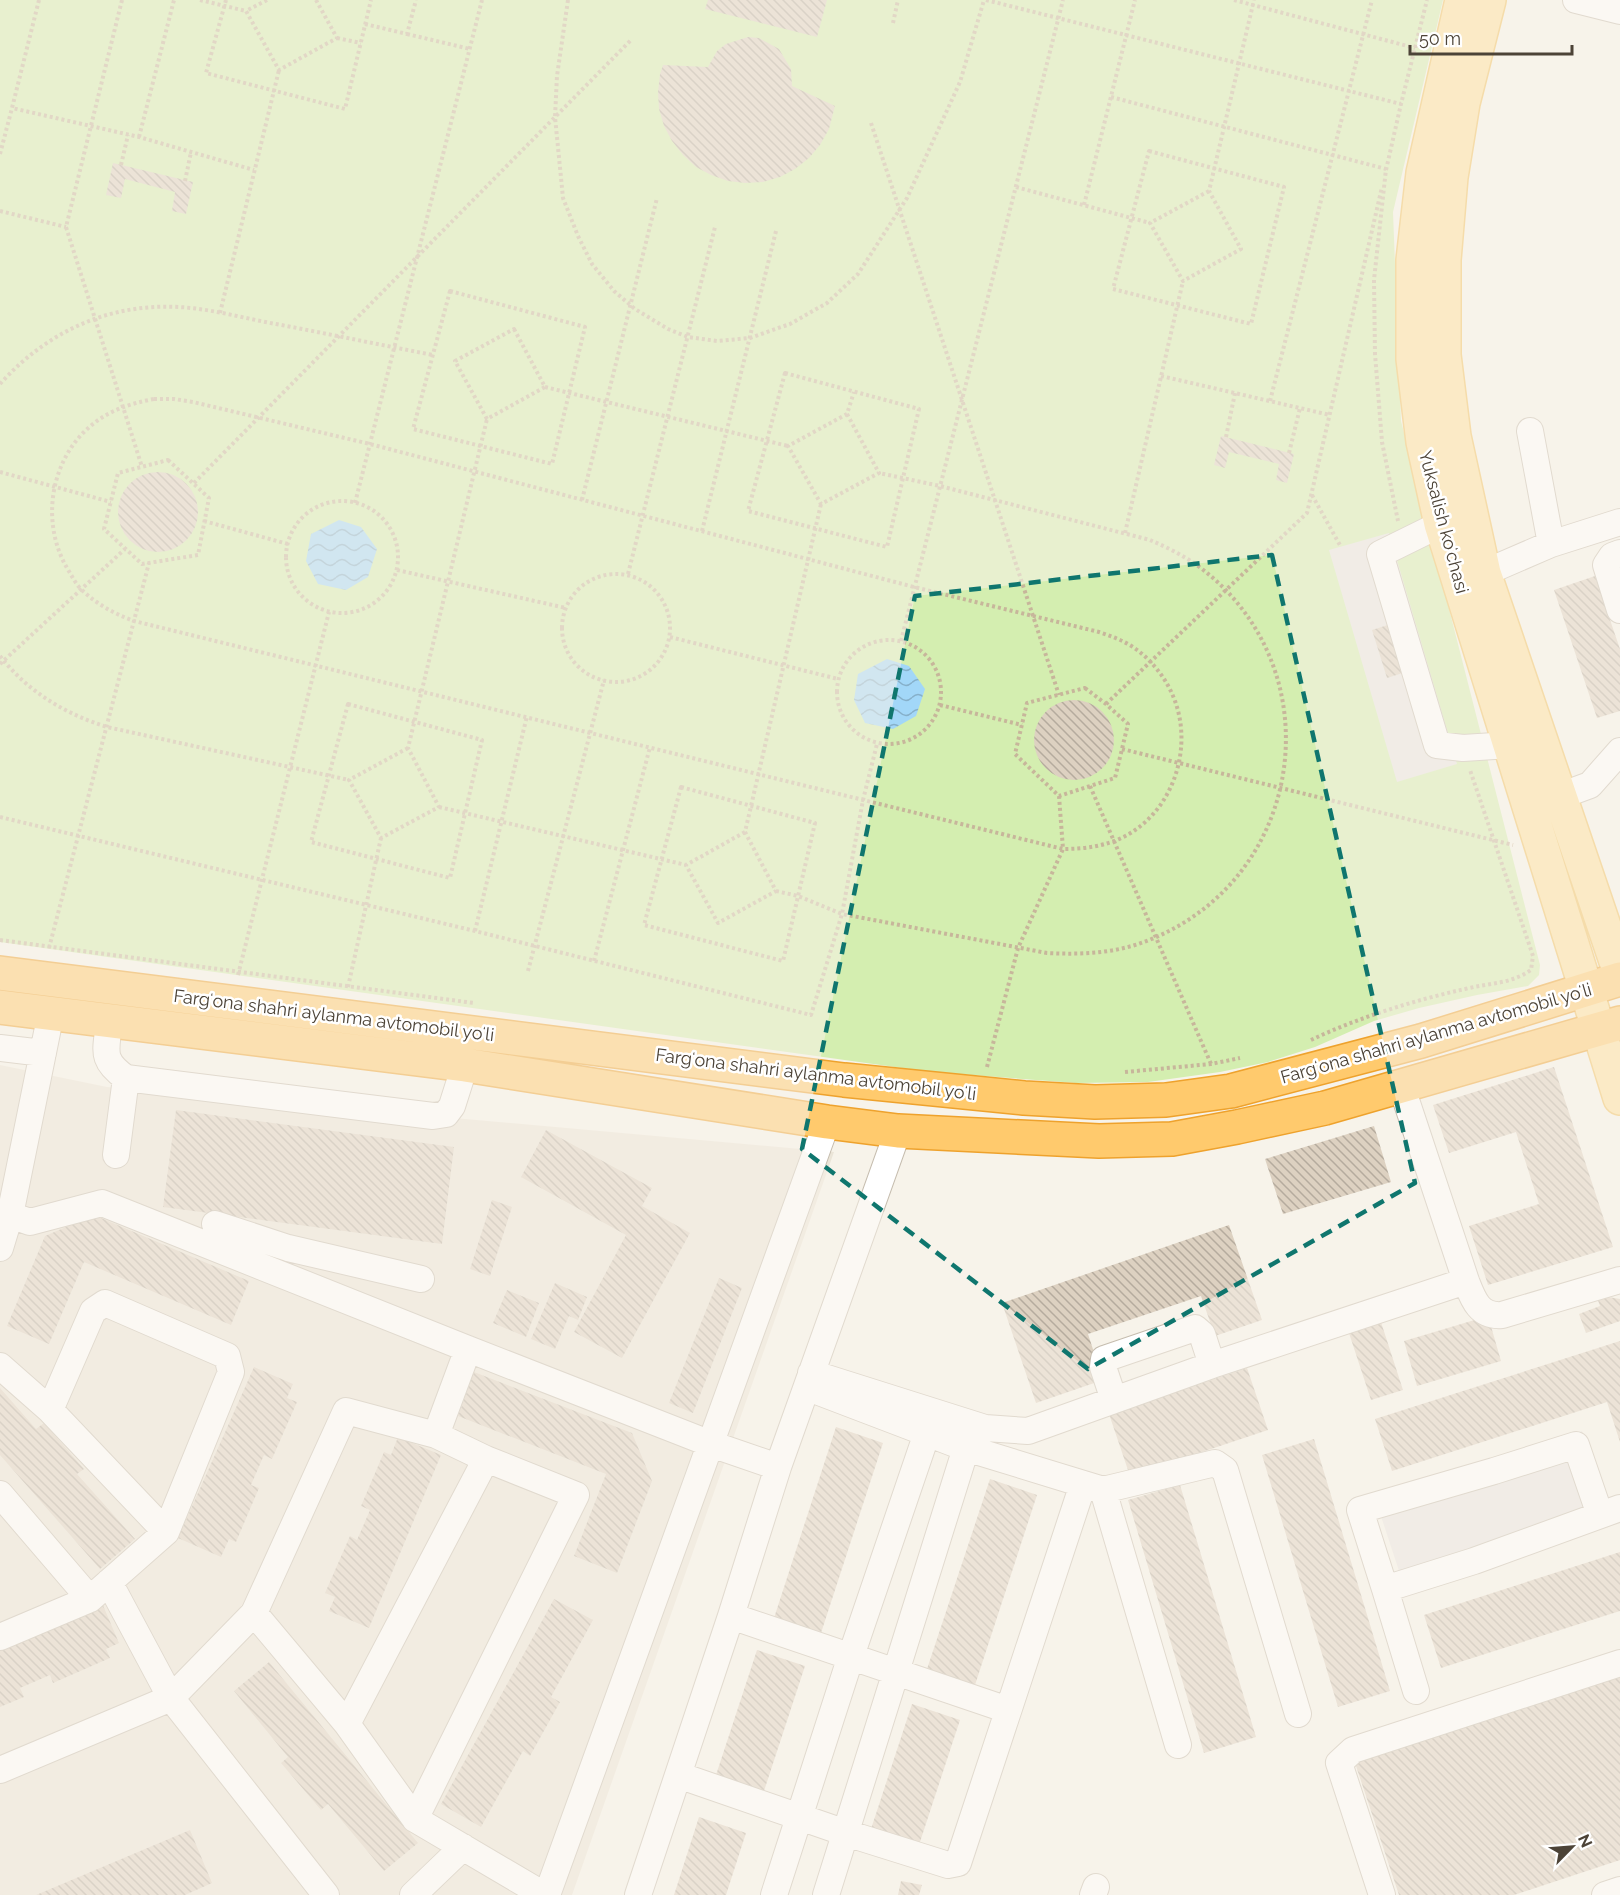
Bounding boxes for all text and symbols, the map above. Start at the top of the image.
scale bar [1410,18,1572,56]
text: 50 m [1419,28,1461,49]
street label: Yuksalish koʻchasi [1415,448,1473,596]
street label: Fargʻona shahri aylanma avtomobil yoʻli [1278,978,1594,1088]
street label: Fargʻona shahri aylanma avtomobil yoʻli [173,985,495,1045]
street label: Fargʻona shahri aylanma avtomobil yoʻli [655,1044,977,1104]
north arrow [1542,1817,1602,1877]
text: N [1574,1831,1596,1850]

